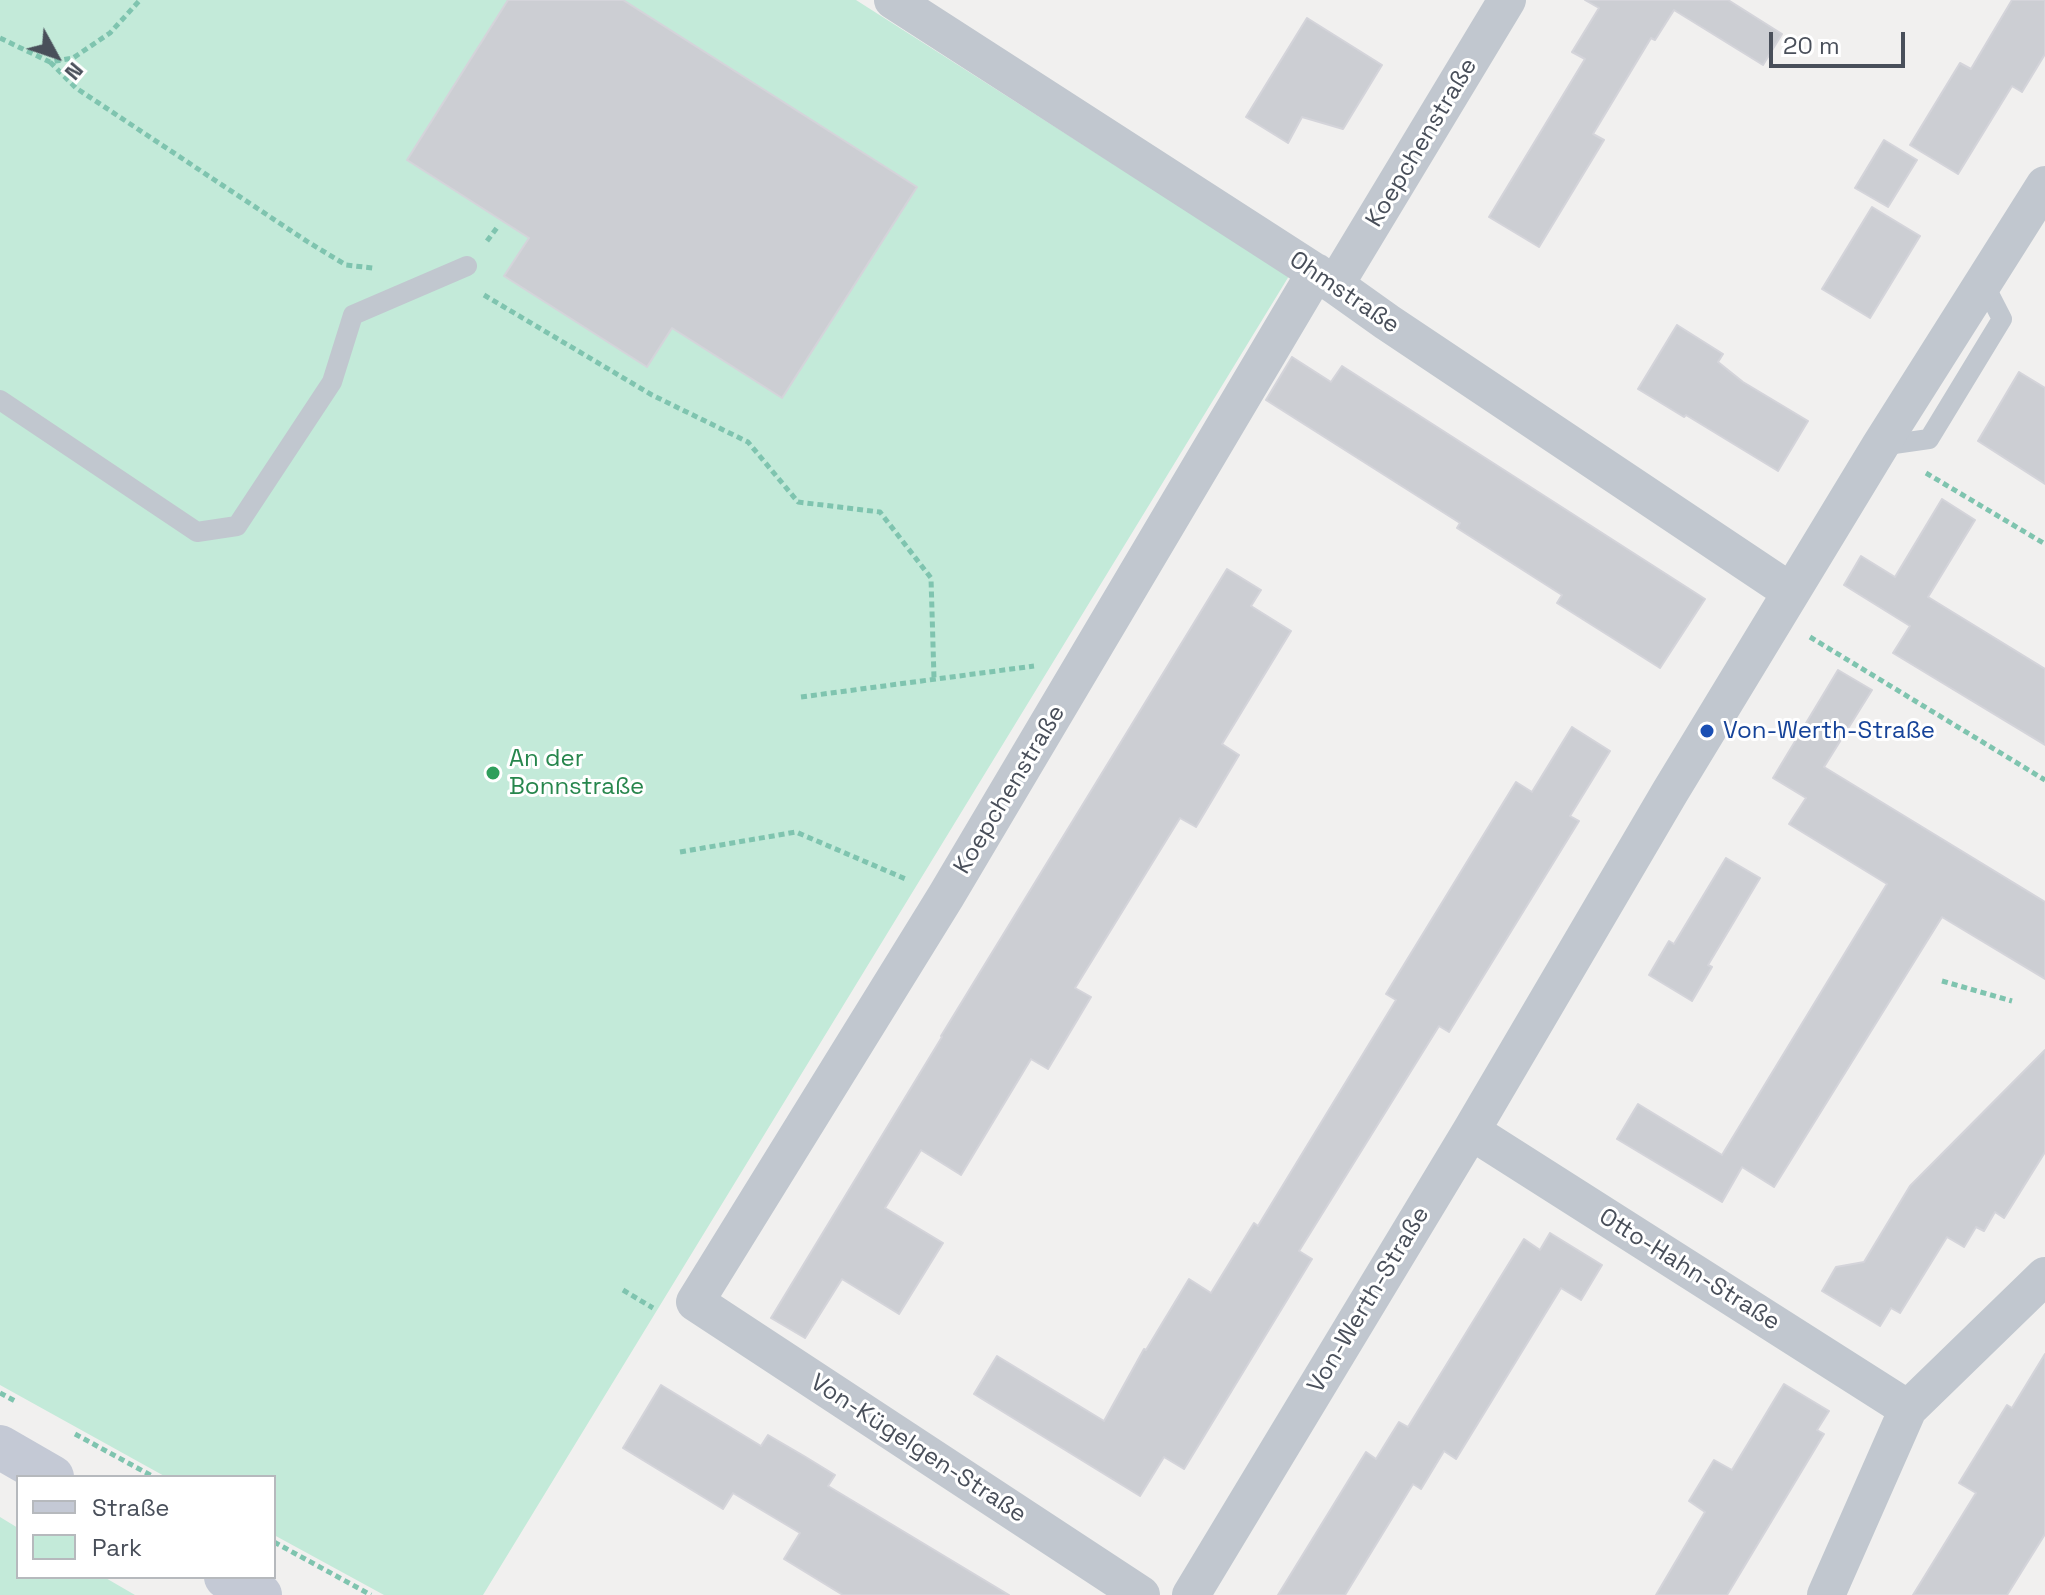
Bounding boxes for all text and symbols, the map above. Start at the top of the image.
north arrow [16,16,96,96]
scale bar [1773,16,1909,66]
text: 20 m [1783,30,1840,61]
street label: Koepchenstraße [1360,53,1484,233]
text: N [59,57,90,86]
street label: Ohmstraße [1283,246,1405,340]
street label: Koepchenstraße [948,700,1072,880]
place label: Von-Werth-Straße [1723,717,1935,745]
marker: Von-Werth-Straße [1698,722,1716,740]
place label: An der Bonnstraße [509,745,644,801]
marker: An der Bonnstraße [484,764,502,782]
street label: Von-Werth-Straße [1302,1202,1436,1398]
street label: Otto-Hahn-Straße [1593,1203,1785,1337]
street label: Von-Kügelgen-Straße [805,1368,1031,1530]
legend [16,1475,276,1579]
text: Straße [92,1492,169,1523]
text: Park [92,1532,142,1563]

